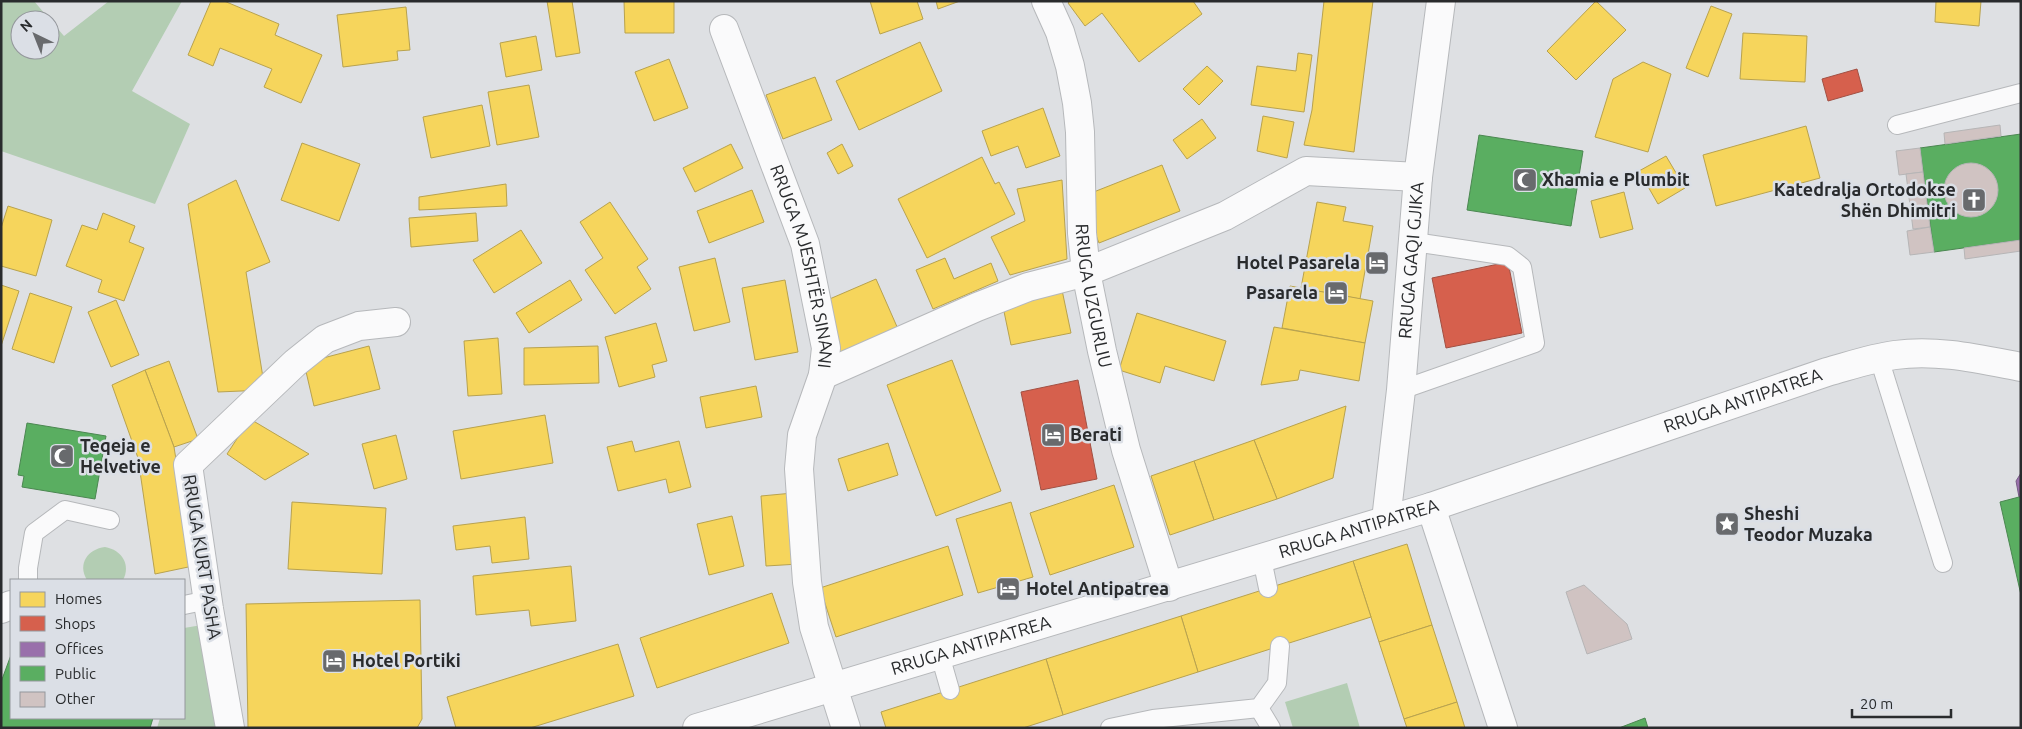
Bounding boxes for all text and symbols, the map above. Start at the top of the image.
north arrow [10,10,60,60]
text: N [17,16,35,35]
street label: RRUGA MJESHTËR SINANI [767,161,837,370]
mosque icon: Xhamia e Plumbit [1512,167,1538,193]
place label: Xhamia e Plumbit [1542,169,1690,189]
place label: Katedralja Ortodokse Shën Dhimitri [1774,179,1956,220]
street label: RRUGA GAQI GJIKA [1394,181,1427,339]
church icon: Katedralja Ortodokse Shën Dhimitri [1961,187,1987,213]
street label: RRUGA UZGURLIU [1073,223,1117,370]
hotel icon: Hotel Pasarela [1364,250,1390,276]
place label: Hotel Pasarela [1236,252,1360,272]
hotel icon: Pasarela [1323,280,1349,306]
place label: Pasarela [1246,282,1318,302]
street label: RRUGA ANTIPATREA [1661,363,1824,436]
hotel icon: Berati [1040,422,1066,448]
place label: Berati [1070,424,1122,444]
place label: Teqeja e Helvetive [80,435,161,476]
mosque icon: Teqeja e Helvetive [49,443,75,469]
street label: RRUGA KURT PASHA [180,473,226,641]
street label: RRUGA ANTIPATREA [1276,494,1441,561]
place label: Sheshi Teodor Muzaka [1744,503,1873,544]
place icon: Sheshi Teodor Muzaka [1714,511,1740,537]
hotel icon: Hotel Antipatrea [995,576,1021,602]
place label: Hotel Antipatrea [1026,578,1169,598]
legend [10,579,185,719]
text: Homes [55,590,102,607]
street label: RRUGA ANTIPATREA [888,611,1053,678]
text: Shops [55,615,96,632]
text: Offices [55,640,103,657]
hotel icon: Hotel Portiki [321,648,347,674]
place label: Hotel Portiki [352,650,461,670]
text: Public [55,665,96,682]
scale bar [1852,686,1951,718]
text: Other [55,690,95,707]
text: 20 m [1860,695,1893,712]

